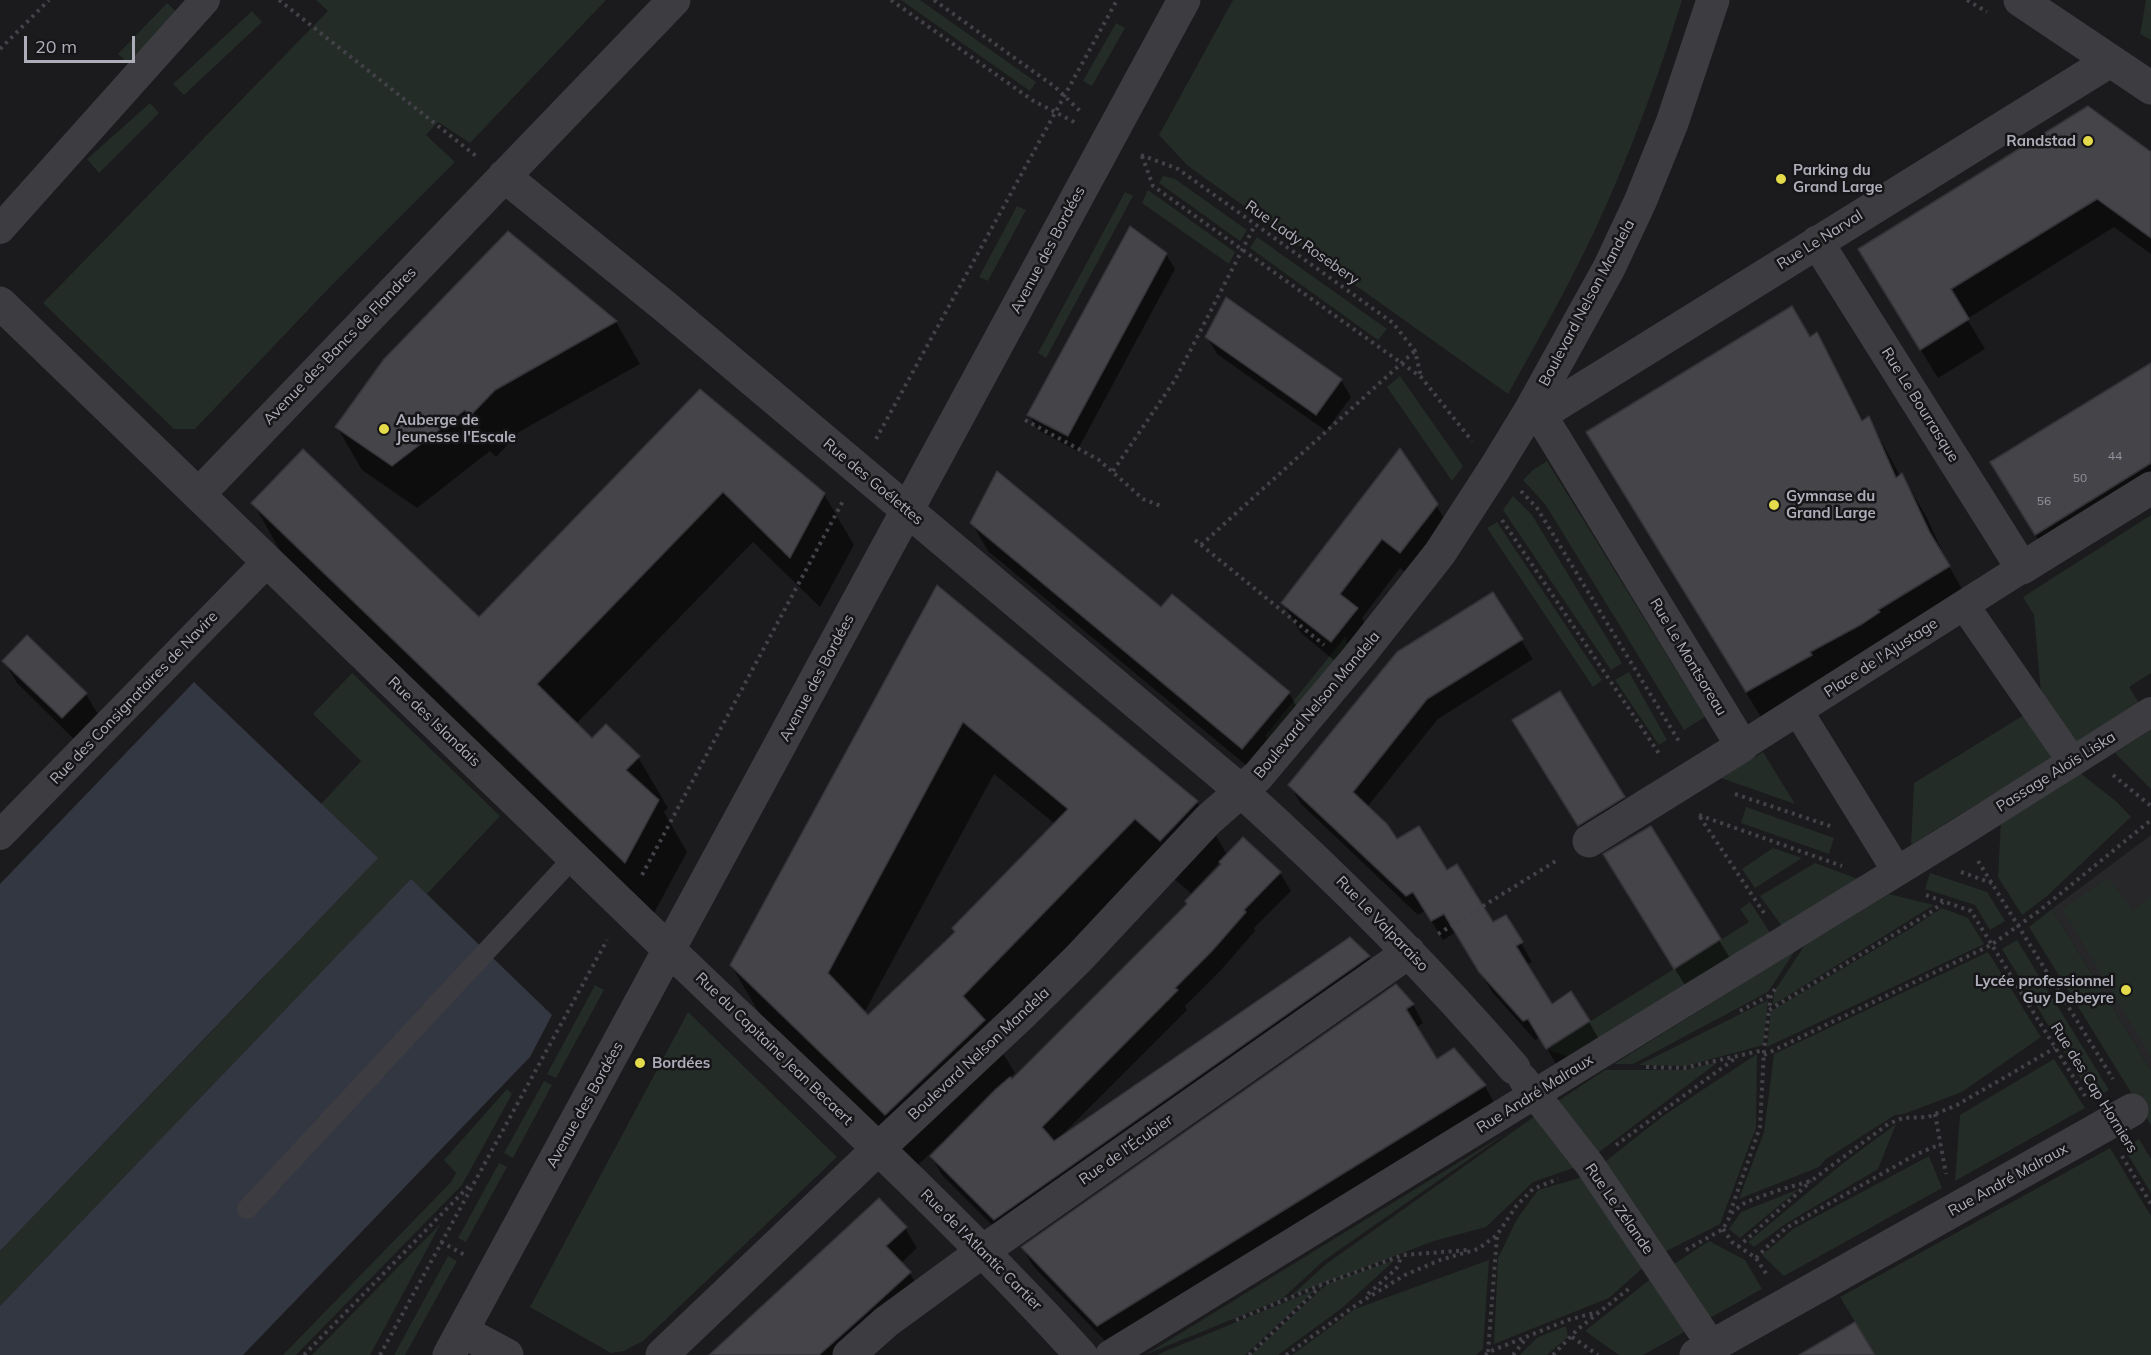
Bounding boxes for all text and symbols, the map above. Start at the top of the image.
scale bar [27,24,138,62]
text: 20 m [35,35,77,58]
place label: Randstad [2006,132,2076,150]
marker: Randstad [2081,134,2095,148]
place label: Parking du Grand Large [1793,161,1883,196]
marker: Parking du Grand Large [1774,172,1788,186]
street label: Avenue des Bordées [1007,183,1089,317]
street label: Rue Lady Rosebery [1242,197,1362,289]
street label: Rue Le Narval [1774,206,1866,274]
street label: Boulevard Nelson Mandela [1535,217,1639,389]
street label: Avenue des Bancs de Flandres [260,263,420,429]
street label: Rue Le Bourrasque [1877,344,1963,466]
place label: Auberge de Jeunesse l'Escale [396,411,516,446]
marker: Auberge de Jeunesse l'Escale [377,422,391,436]
street label: Rue des Goélettes [819,435,927,529]
house number: 44 [2108,449,2122,463]
house number: 50 [2073,471,2087,485]
place label: Gymnase du Grand Large [1786,487,1876,522]
house number: 56 [2037,494,2051,508]
marker: Gymnase du Grand Large [1767,498,1781,512]
street label: Rue Le Montsoreau [1646,595,1730,719]
street label: Rue des Consignataires de Navire [46,608,222,788]
street label: Avenue des Bordées [776,611,858,745]
street label: Place de l'Ajustage [1821,615,1941,701]
street label: Boulevard Nelson Mandela [1250,628,1384,782]
street label: Rue des Islandais [384,673,484,771]
street label: Passage Aloïs Liska [1993,728,2119,816]
street label: Rue Le Valparaiso [1332,873,1432,975]
street label: Rue du Capitaine Jean Becaert [692,969,856,1129]
place label: Lycée professionnel Guy Debeyre [1975,972,2114,1007]
marker: Lycée professionnel Guy Debeyre [2119,983,2133,997]
street label: Boulevard Nelson Mandela [905,984,1053,1124]
street label: Rue des Cap Horniers [2047,1019,2141,1157]
street label: Avenue des Bordées [543,1039,627,1171]
street label: Rue André Malraux [1473,1051,1597,1137]
place label: Bordées [652,1054,710,1072]
marker: Bordées [633,1056,647,1070]
street label: Rue de l'Écubier [1076,1111,1176,1189]
street label: Rue André Malraux [1945,1140,2071,1220]
street label: Rue Le Zélande [1581,1160,1657,1258]
street label: Rue de l'Atlantic Cartier [917,1186,1045,1314]

